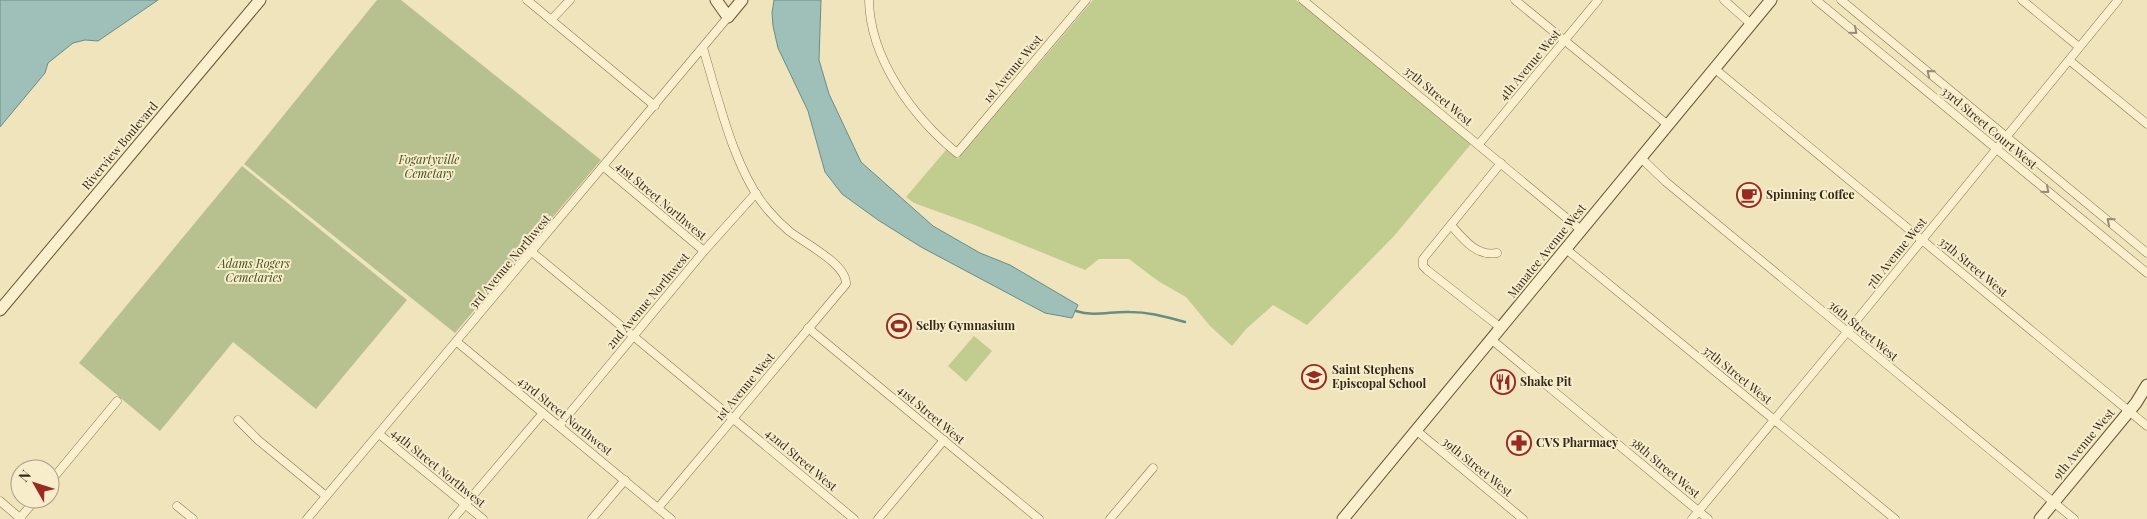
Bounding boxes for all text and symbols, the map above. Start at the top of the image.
street label: 4th Avenue West [1495,25,1564,103]
one-way arrow [1848,25,1857,34]
street label: 1st Avenue West [979,30,1046,106]
street label: 37th Street West [1401,62,1477,129]
one-way arrow [1927,70,1936,79]
street label: 33rd Street Court West [1938,82,2041,173]
street label: Riverview Boulevard [78,98,161,193]
park label: Fogartyville Cemetary [398,151,459,181]
street label: 41st Street Northwest [613,157,711,243]
cafe icon: Spinning Coffee [1736,182,1762,208]
one-way arrow [2041,185,2050,194]
place label: Spinning Coffee [1766,186,1855,202]
street label: Manatee Avenue West [1503,200,1590,301]
street label: 3rd Avenue Northwest [465,210,554,312]
street label: 7th Avenue West [1863,213,1930,291]
one-way arrow [2106,218,2115,227]
street label: 35th Street West [1936,233,2012,300]
street label: 2nd Avenue Northwest [602,248,693,352]
park label: Adams Rogers Cemetaries [216,255,290,285]
street label: 36th Street West [1825,296,1902,365]
sports icon: Selby Gymnasium [886,313,912,339]
place label: Selby Gymnasium [916,317,1015,333]
street label: 37th Street West [1700,341,1776,408]
street label: 1st Avenue West [711,348,778,424]
place label: Saint Stephens Episcopal School [1332,361,1427,391]
school or university icon: Saint Stephens Episcopal School [1301,364,1327,390]
restaurant icon: Shake Pit [1490,369,1516,395]
street label: 43rd Street Northwest [515,372,617,459]
place label: Shake Pit [1520,373,1573,389]
street label: 41st Street West [895,381,969,448]
street label: 9th Avenue West [2049,404,2118,482]
street label: 44th Street Northwest [388,424,490,511]
street label: 42nd Street West [762,424,841,494]
pharmacy icon: CVS Pharmacy [1506,430,1532,456]
street label: 39th Street West [1439,433,1517,500]
street label: 38th Street West [1627,433,1704,502]
place label: CVS Pharmacy [1536,434,1619,450]
north arrow [10,459,60,509]
text: N [14,466,35,485]

